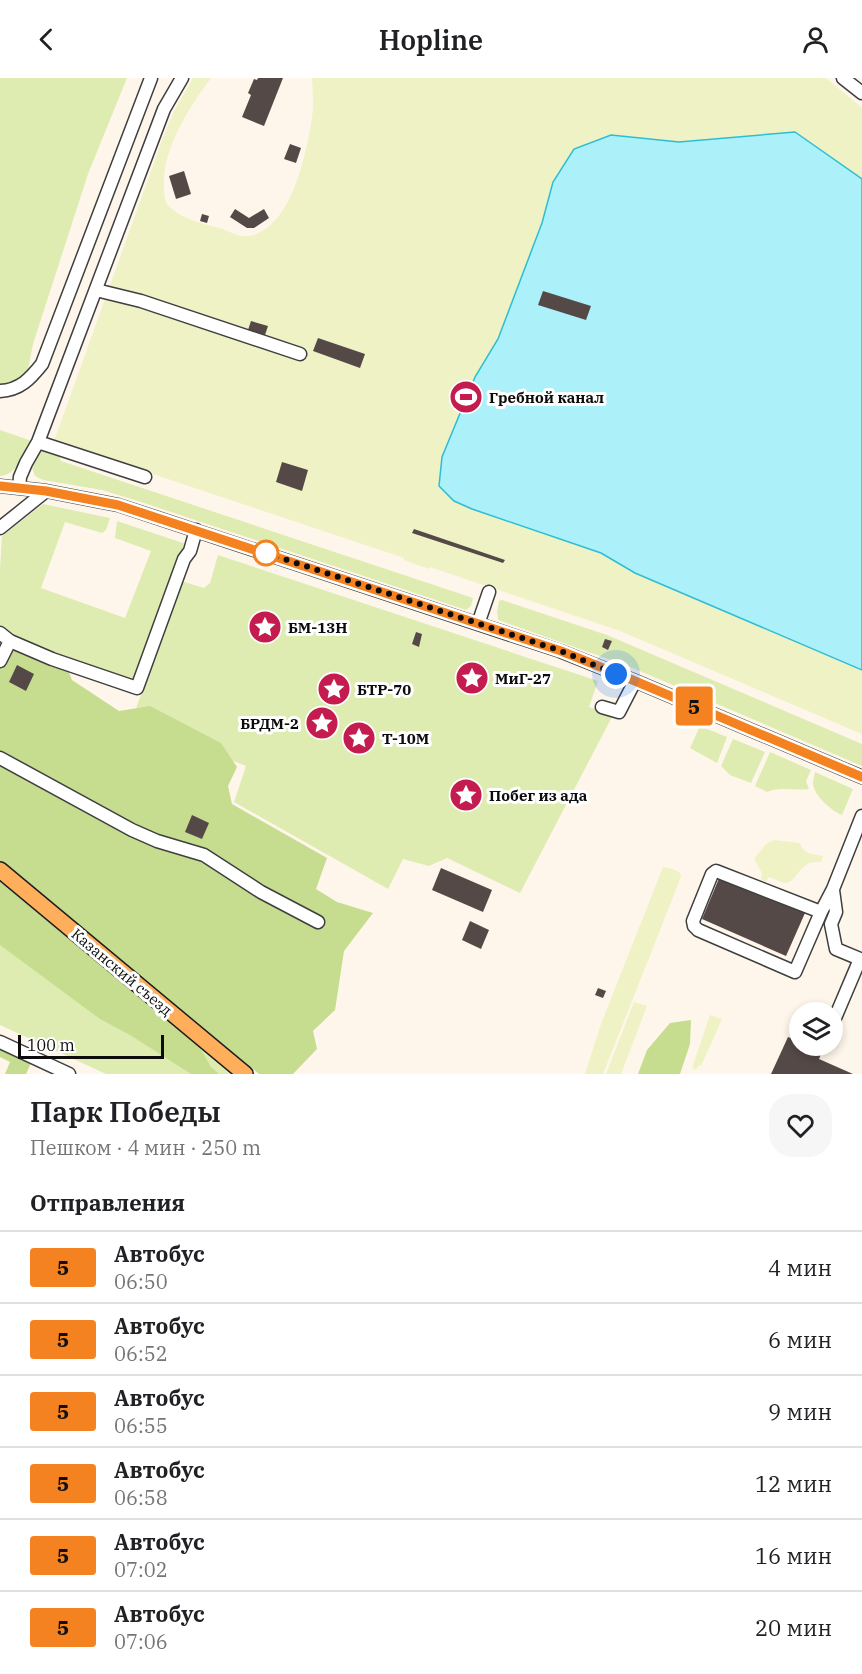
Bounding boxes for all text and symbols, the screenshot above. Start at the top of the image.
text: Hopline [379,22,483,57]
icon: back [30,23,63,56]
icon: person [799,23,832,56]
sports icon: Гребной канал [448,379,484,415]
place label: Гребной канал [489,388,604,407]
unlabelled marker [253,540,279,566]
place icon: БМ-13Н [247,609,283,645]
place label: БМ-13Н [288,618,347,637]
your location [601,659,631,689]
place icon: МиГ-27 [454,660,490,696]
place label: МиГ-27 [495,669,551,688]
place icon: БТР-70 [316,671,352,707]
place label: БТР-70 [357,680,411,699]
line badge: 5 [674,686,714,726]
text: 5 [688,692,700,720]
place icon: БРДМ-2 [304,705,340,741]
place label: БРДМ-2 [240,714,299,733]
place icon: Т-10М [341,720,377,756]
place label: Т-10М [382,729,429,748]
place icon: Побег из ада [448,777,484,813]
place label: Побег из ада [489,786,588,805]
street label: Казанский съезд [68,924,176,1020]
map controls [789,1002,843,1056]
button: layers [789,1002,843,1056]
scale bar [18,1032,164,1060]
text: 100 m [27,1035,75,1055]
text: Парк Победы [30,1093,221,1130]
button: heart [769,1094,832,1157]
text: Пешком · 4 мин · 250 m [30,1134,261,1161]
text: Отправления [30,1188,185,1217]
text: Автобус [114,1239,205,1268]
text: 5 [57,1253,69,1281]
text: 4 мин [768,1253,832,1282]
text: 06:50 [114,1268,168,1295]
text: Автобус [114,1311,205,1340]
text: 5 [57,1325,69,1353]
text: 6 мин [768,1325,832,1354]
text: 06:52 [114,1340,168,1367]
text: Автобус [114,1383,205,1412]
text: 5 [57,1397,69,1425]
text: 9 мин [768,1397,832,1426]
text: 06:55 [114,1412,168,1439]
text: Автобус [114,1455,205,1484]
text: 5 [57,1469,69,1497]
text: 12 мин [755,1469,832,1498]
text: 06:58 [114,1484,168,1511]
text: Автобус [114,1527,205,1556]
text: 5 [57,1541,69,1569]
text: 16 мин [755,1541,832,1570]
text: 07:02 [114,1556,168,1583]
text: Автобус [114,1599,205,1628]
text: 5 [57,1613,69,1641]
text: 20 мин [755,1613,832,1642]
text: 07:06 [114,1628,168,1655]

